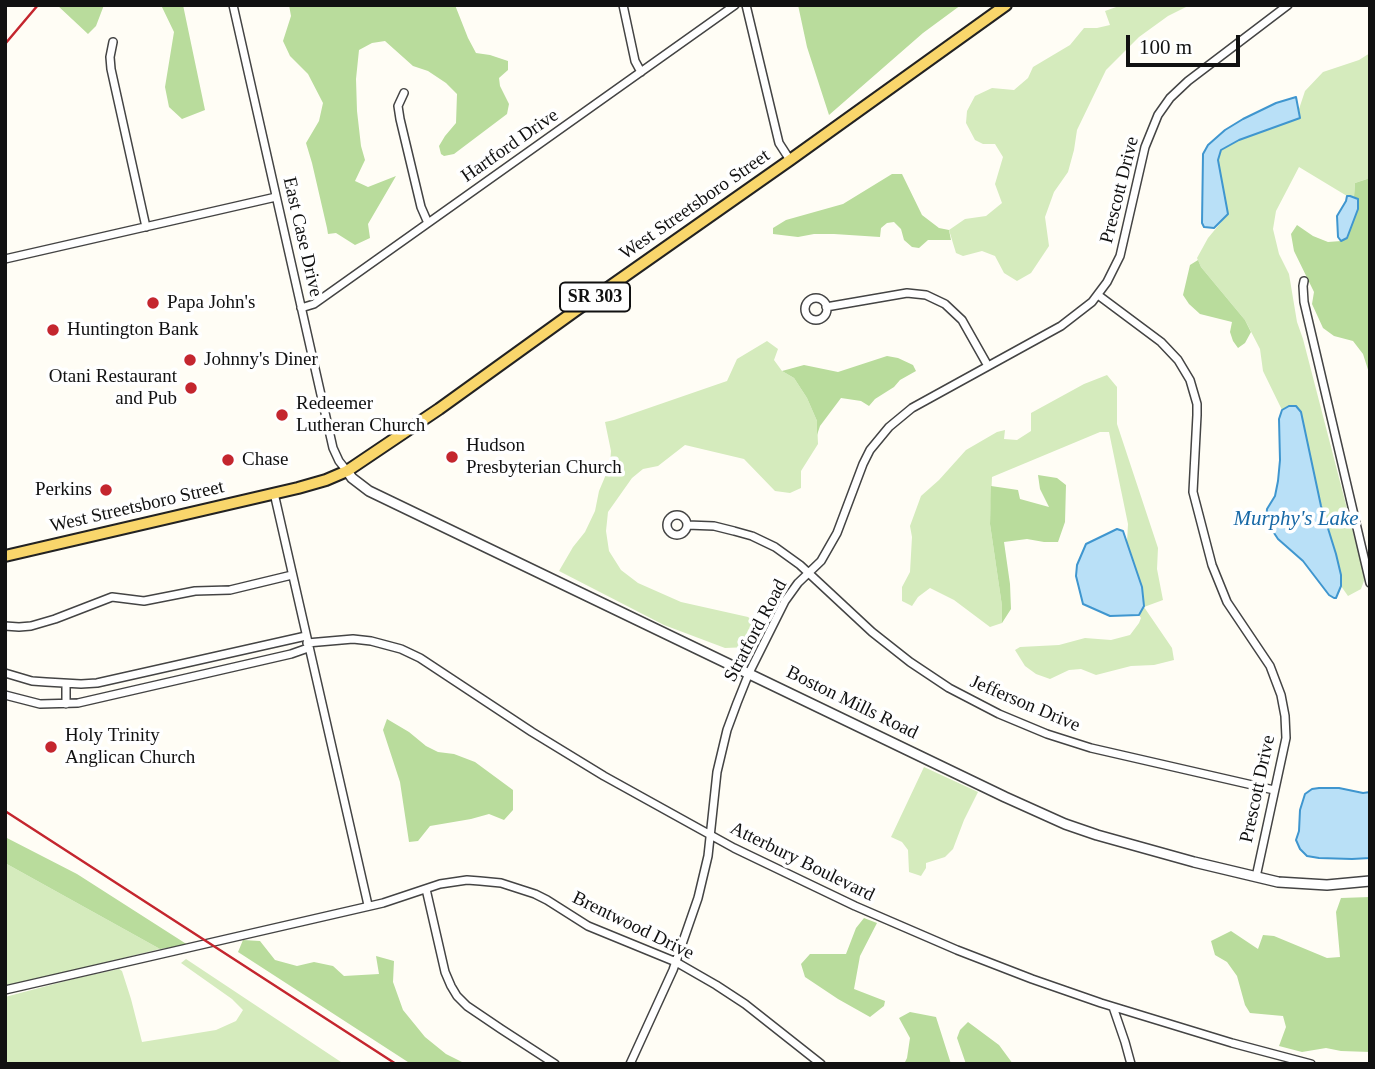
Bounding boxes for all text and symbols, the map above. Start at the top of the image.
scale bar [1130,21,1244,65]
text: 100 m [1139,35,1192,59]
street label: Hartford Drive [457,104,563,188]
street label: Prescott Drive [1096,134,1144,246]
street label: West Streetsboro Street [616,145,774,265]
street label: East Case Drive [277,175,327,299]
road number: SR 303 [560,282,630,312]
place label: Papa John's [167,292,255,314]
marker: Papa John's [145,295,161,311]
place label: Huntington Bank [67,319,198,341]
marker: Huntington Bank [45,322,61,338]
place label: Johnny's Diner [204,349,318,371]
marker: Johnny's Diner [182,352,198,368]
place label: Otani Restaurant and Pub [49,366,177,410]
marker: Otani Restaurant and Pub [183,380,199,396]
place label: Redeemer Lutheran Church [296,393,425,437]
marker: Redeemer Lutheran Church [274,407,290,423]
place label: Hudson Presbyterian Church [466,435,622,479]
place label: Chase [242,449,288,471]
marker: Hudson Presbyterian Church [444,449,460,465]
marker: Chase [220,452,236,468]
street label: West Streetsboro Street [48,476,226,538]
place label: Perkins [35,479,92,501]
marker: Perkins [98,482,114,498]
water label: Murphy's Lake [1233,506,1359,532]
street label: Stratford Road [720,576,792,686]
street label: Boston Mills Road [782,661,922,745]
street label: Jefferson Drive [967,671,1083,737]
place label: Holy Trinity Anglican Church [65,725,195,769]
street label: Prescott Drive [1235,733,1281,845]
marker: Holy Trinity Anglican Church [43,739,59,755]
street label: Atterbury Boulevard [726,817,878,907]
street label: Brentwood Drive [568,887,698,965]

